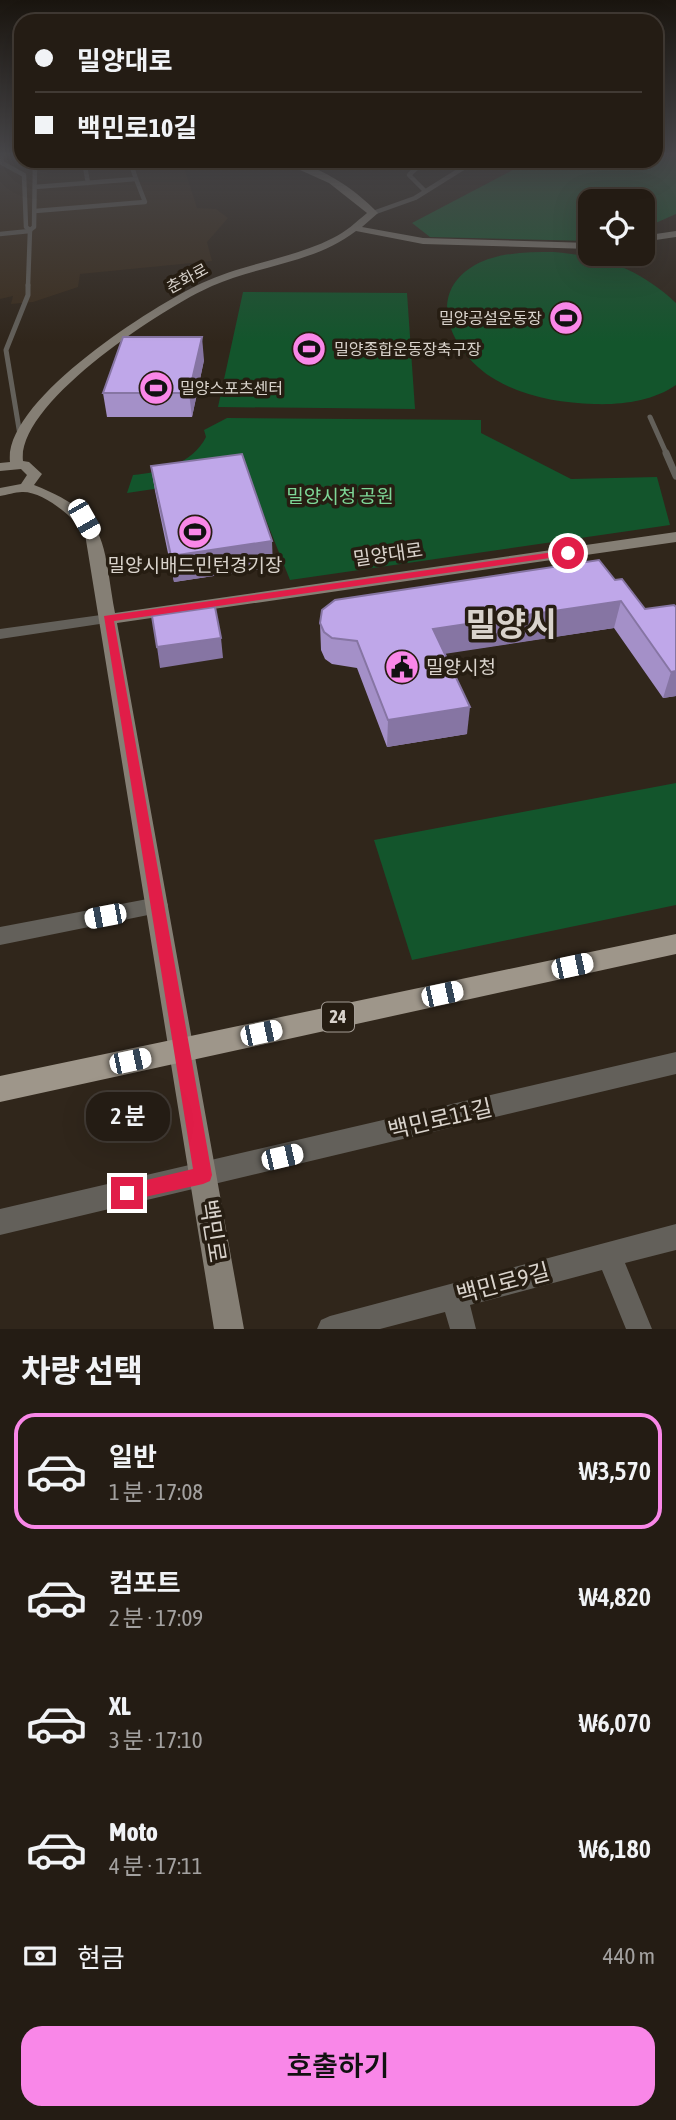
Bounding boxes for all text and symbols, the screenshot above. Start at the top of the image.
text: 밀양대로 [77,46,173,76]
text: 백민로10길 [77,113,197,143]
map controls [578,189,655,266]
button: locate [578,189,655,266]
street label: 춘화로 [163,260,211,296]
sports icon: 밀양공설운동장 [547,299,585,337]
place label: 밀양공설운동장 [439,309,542,327]
sports icon: 밀양종합운동장축구장 [290,330,328,368]
place label: 밀양종합운동장축구장 [334,340,481,358]
sports icon: 밀양스포츠센터 [137,369,175,407]
place label: 밀양스포츠센터 [180,379,283,397]
park label: 밀양시청 공원 [286,485,394,507]
car [65,496,104,542]
sports icon: 밀양시배드민턴경기장 [176,513,214,551]
route start [552,537,584,569]
street label: 밀양대로 [352,538,424,570]
place label: 밀양시배드민턴경기장 [108,554,282,576]
district label: 밀양시 [465,605,557,643]
public building icon: 밀양시청 [383,648,421,686]
place label: 밀양시청 [426,656,496,678]
car [83,902,128,930]
car [550,951,595,981]
car [420,979,465,1009]
road number: 24 [322,1002,354,1032]
car [239,1018,284,1048]
car [108,1046,153,1076]
callout: 2 분 [85,1092,169,1140]
street label: 백민로11길 [385,1094,495,1144]
text: 2 분 [110,1103,146,1129]
car [260,1142,305,1172]
route end [111,1177,143,1209]
street label: 백민로 [195,1198,231,1264]
street label: 백민로9길 [454,1258,552,1308]
text: 차량 선택 [21,1352,143,1389]
icon: car [25,1440,88,1503]
text: 일반 [109,1442,157,1472]
text: ₩3,570 [579,1456,651,1486]
text: 1 분 · 17:08 [109,1479,203,1505]
icon: car [25,1566,88,1629]
text: 컴포트 [109,1568,181,1598]
text: ₩4,820 [579,1582,651,1612]
text: 2 분 · 17:09 [109,1605,203,1631]
text: XL [109,1691,131,1721]
icon: car [25,1692,88,1755]
text: ₩6,070 [579,1708,651,1738]
text: 3 분 · 17:10 [109,1727,203,1753]
text: Moto [109,1817,158,1847]
icon: car [25,1818,88,1881]
text: ₩6,180 [579,1834,651,1864]
text: 4 분 · 17:11 [109,1853,203,1879]
icon: cash [21,1937,59,1975]
text: 현금 [77,1943,125,1973]
text: 440 m [603,1943,655,1969]
button: 호출하기 [21,2026,655,2106]

